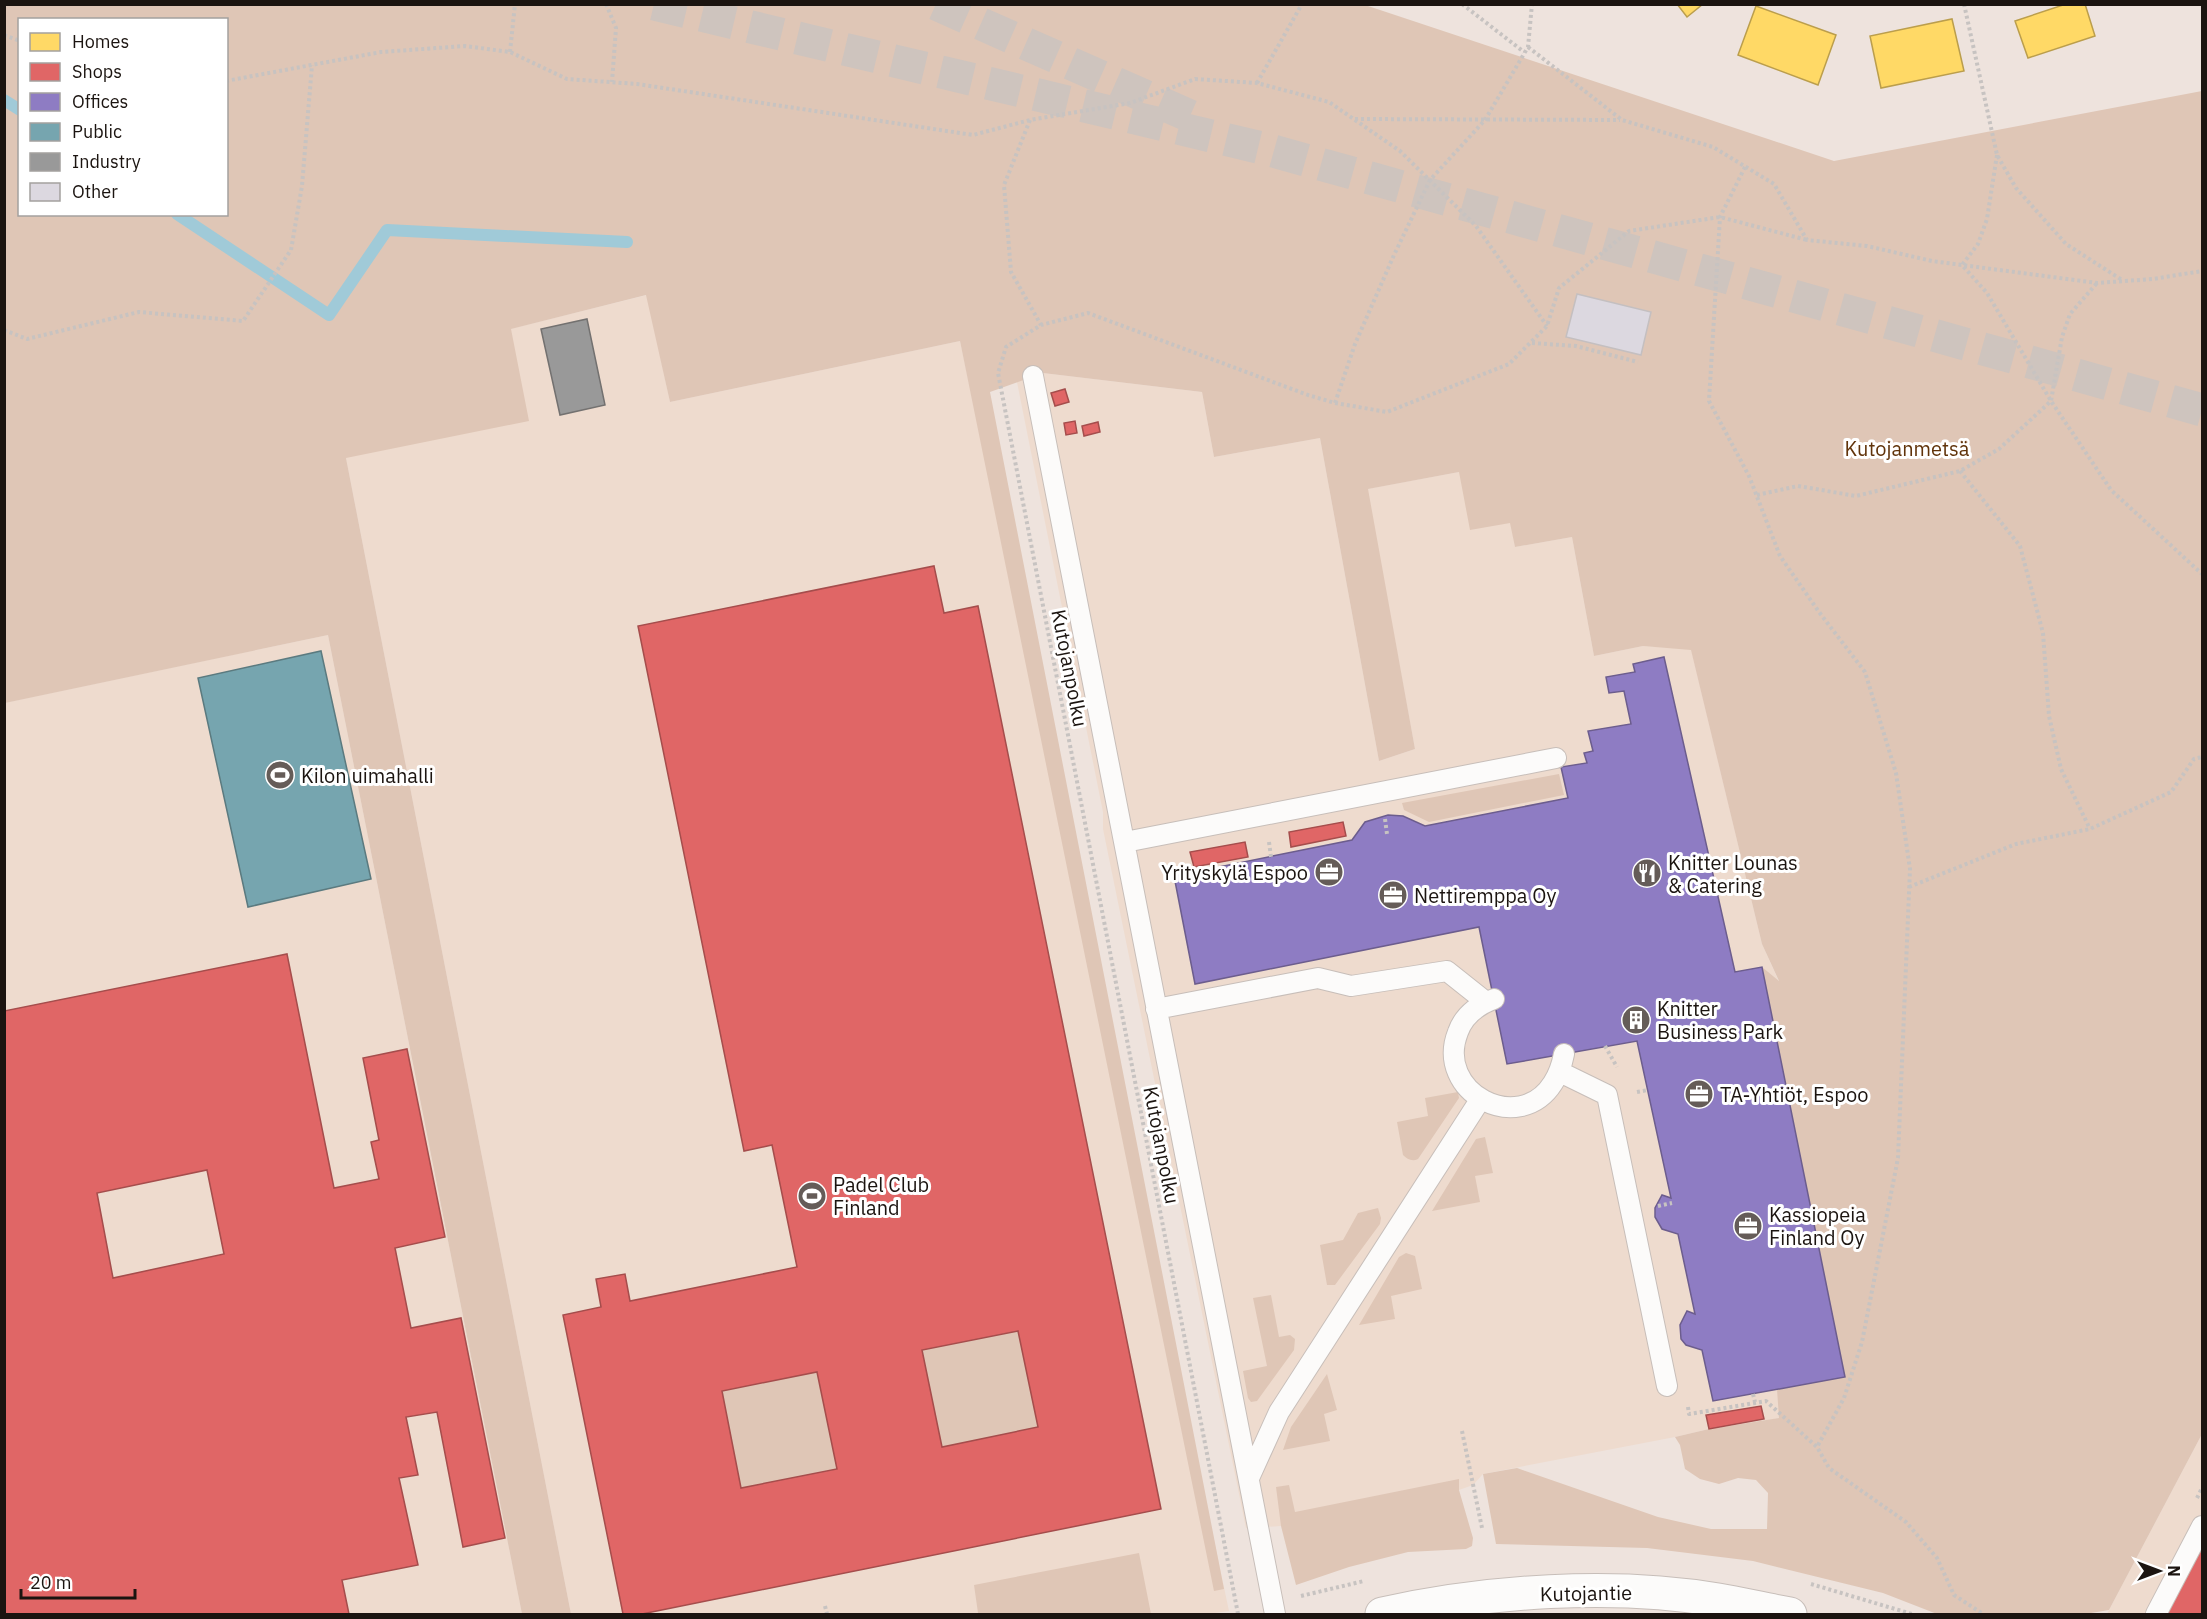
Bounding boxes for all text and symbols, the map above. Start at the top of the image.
legend [18,18,228,216]
text: Homes [72,30,129,53]
text: Shops [72,60,122,83]
text: Offices [72,90,128,113]
text: Public [72,120,122,143]
text: Industry [72,150,141,173]
text: Other [72,180,118,203]
park label: Kutojanmetsä [1845,435,1970,462]
street label: Kutojanpolku [1045,607,1095,729]
sports icon: Kilon uimahalli [264,759,296,791]
place label: Kilon uimahalli [301,762,434,789]
place label: Knitter Lounas & Catering [1668,849,1798,899]
office icon: Yrityskylä Espoo [1313,856,1345,888]
restaurant icon: Knitter Lounas & Catering [1631,857,1663,889]
place label: Yrityskylä Espoo [1161,859,1308,886]
office icon: Nettiremppa Oy [1377,879,1409,911]
place label: Nettiremppa Oy [1414,882,1556,909]
place label: Knitter Business Park [1657,995,1784,1045]
building icon: Knitter Business Park [1620,1004,1652,1036]
office icon: TA-Yhtiöt, Espoo [1683,1078,1715,1110]
place label: TA-Yhtiöt, Espoo [1720,1081,1868,1108]
street label: Kutojanpolku [1137,1084,1187,1206]
place label: Padel Club Finland [833,1171,929,1221]
sports icon: Padel Club Finland [796,1180,828,1212]
place label: Kassiopeia Finland Oy [1769,1201,1866,1251]
office icon: Kassiopeia Finland Oy [1732,1210,1764,1242]
north arrow [2129,1541,2189,1601]
scale bar [21,1562,135,1600]
text: N [2164,1565,2184,1577]
text: 20 m [30,1571,72,1594]
street label: Kutojantie [1540,1579,1632,1607]

